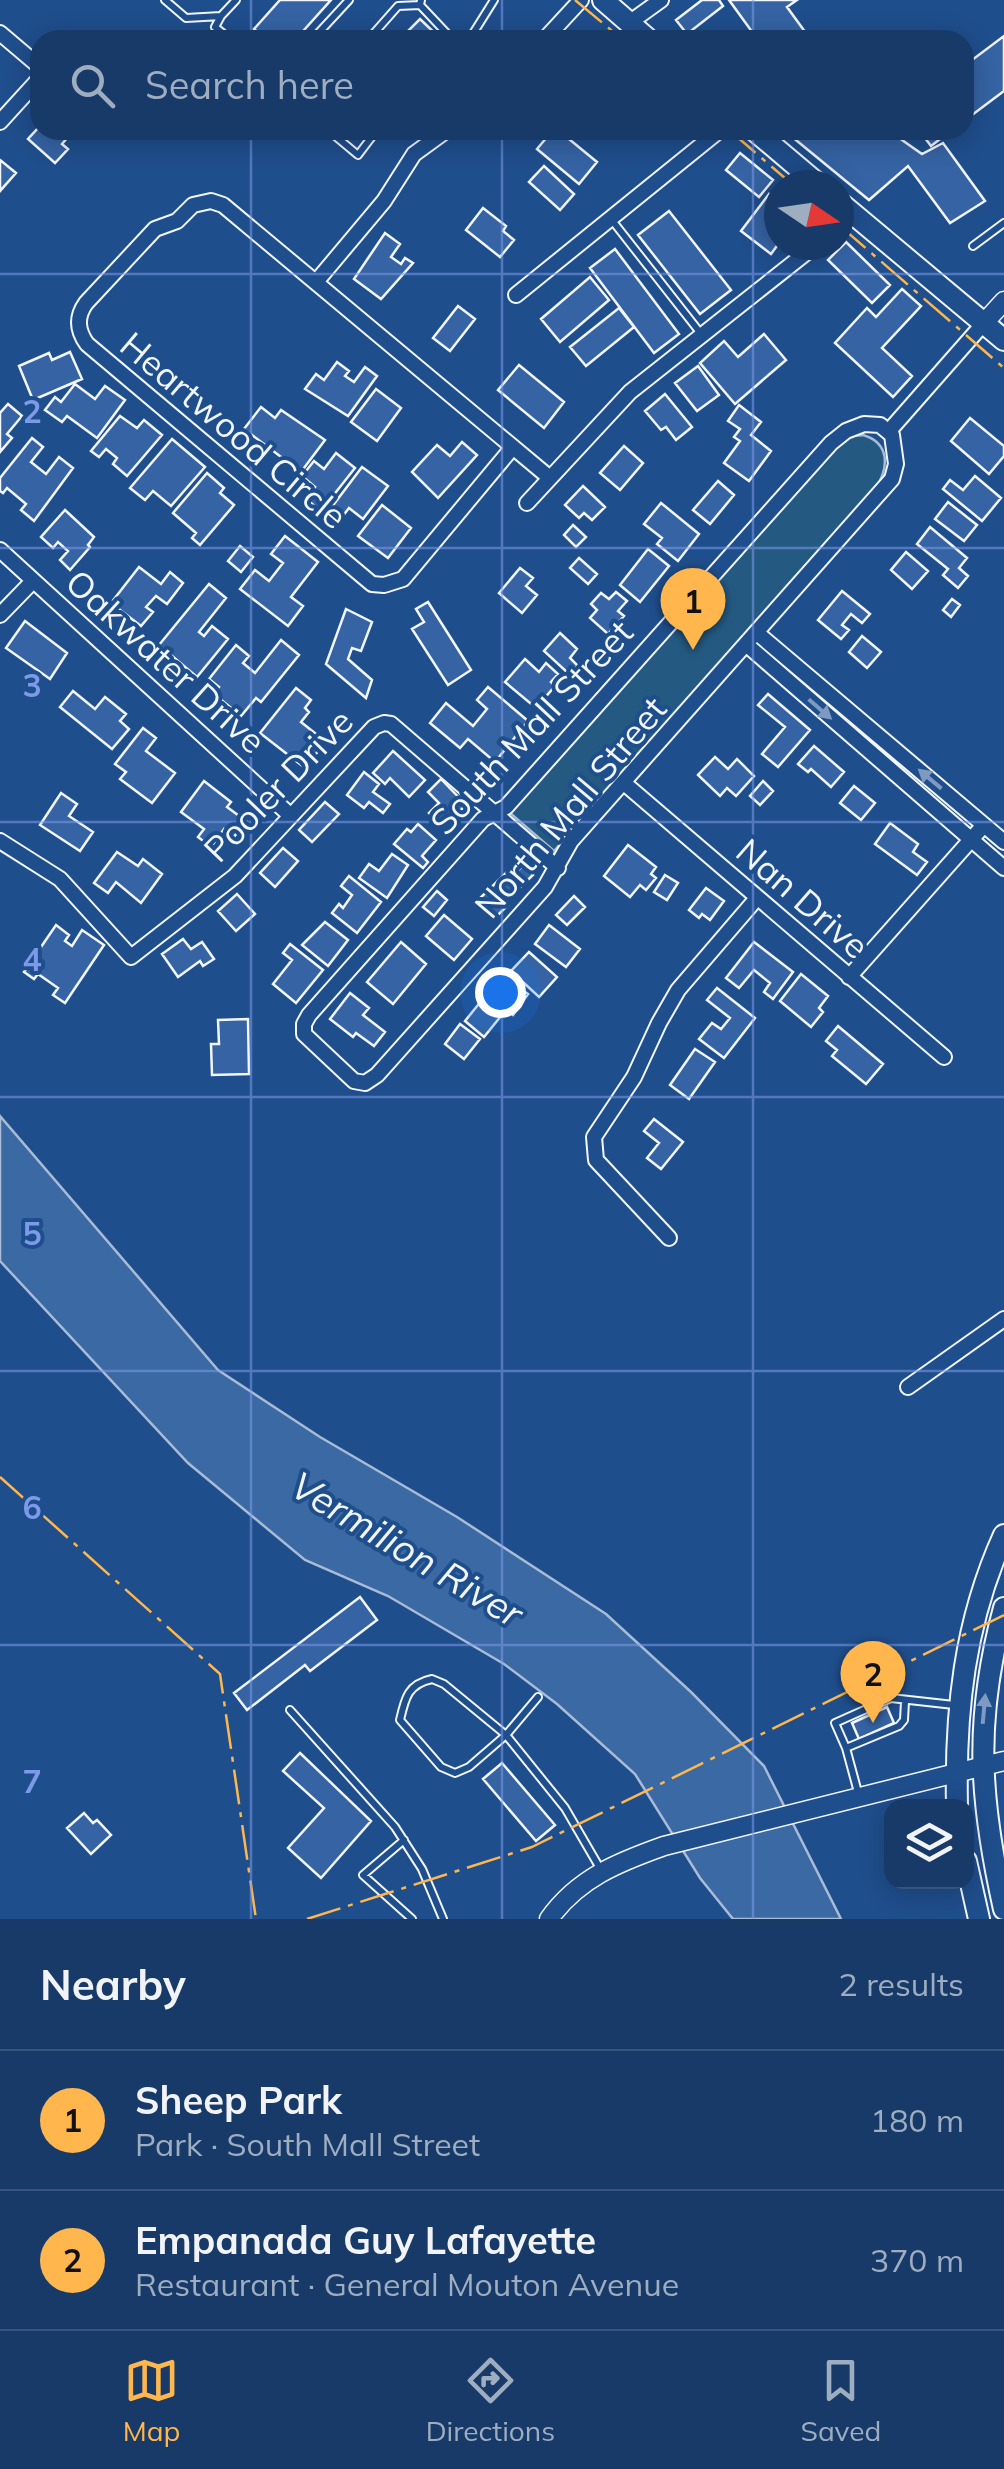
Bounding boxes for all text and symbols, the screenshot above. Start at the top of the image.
search box [30,30,974,140]
icon: search [65,58,120,113]
text: Search here [145,61,354,109]
north arrow [764,170,854,260]
street label: Heartwood Circle [112,322,356,538]
text: 2 [22,391,42,431]
street label: Oakwater Drive [57,560,275,762]
pin: 1 [660,568,726,650]
street label: South Mall Street [420,611,642,843]
text: 3 [22,665,42,705]
street label: North Mall Street [465,687,675,927]
one-way arrow [807,697,832,719]
street label: Pooler Drive [194,699,362,871]
one-way arrow [917,769,942,790]
street label: Nan Drive [728,828,878,968]
text: 4 [22,939,42,979]
your location [475,967,526,1018]
text: 5 [22,1213,42,1253]
water label: Vermilion River [282,1461,534,1638]
text: 6 [22,1487,42,1527]
pin: 2 [840,1640,906,1723]
one-way arrow [976,1692,992,1724]
text: 7 [22,1761,42,1801]
map controls [884,1799,974,1889]
button: layers [884,1799,974,1889]
text: Nearby [40,1958,186,2011]
text: 2 results [839,1964,964,2004]
text: Sheep Park [135,2076,342,2124]
text: 1 [63,2100,82,2140]
text: 180 m [870,2100,964,2140]
text: Park · South Mall Street [135,2124,480,2164]
text: Empanada Guy Lafayette [135,2216,596,2264]
text: 2 [63,2240,82,2280]
text: 370 m [870,2240,964,2280]
text: Restaurant · General Mouton Avenue [135,2264,679,2304]
tab: Map [123,2353,180,2448]
tab: Directions [426,2353,555,2448]
tab: Saved [800,2353,881,2448]

